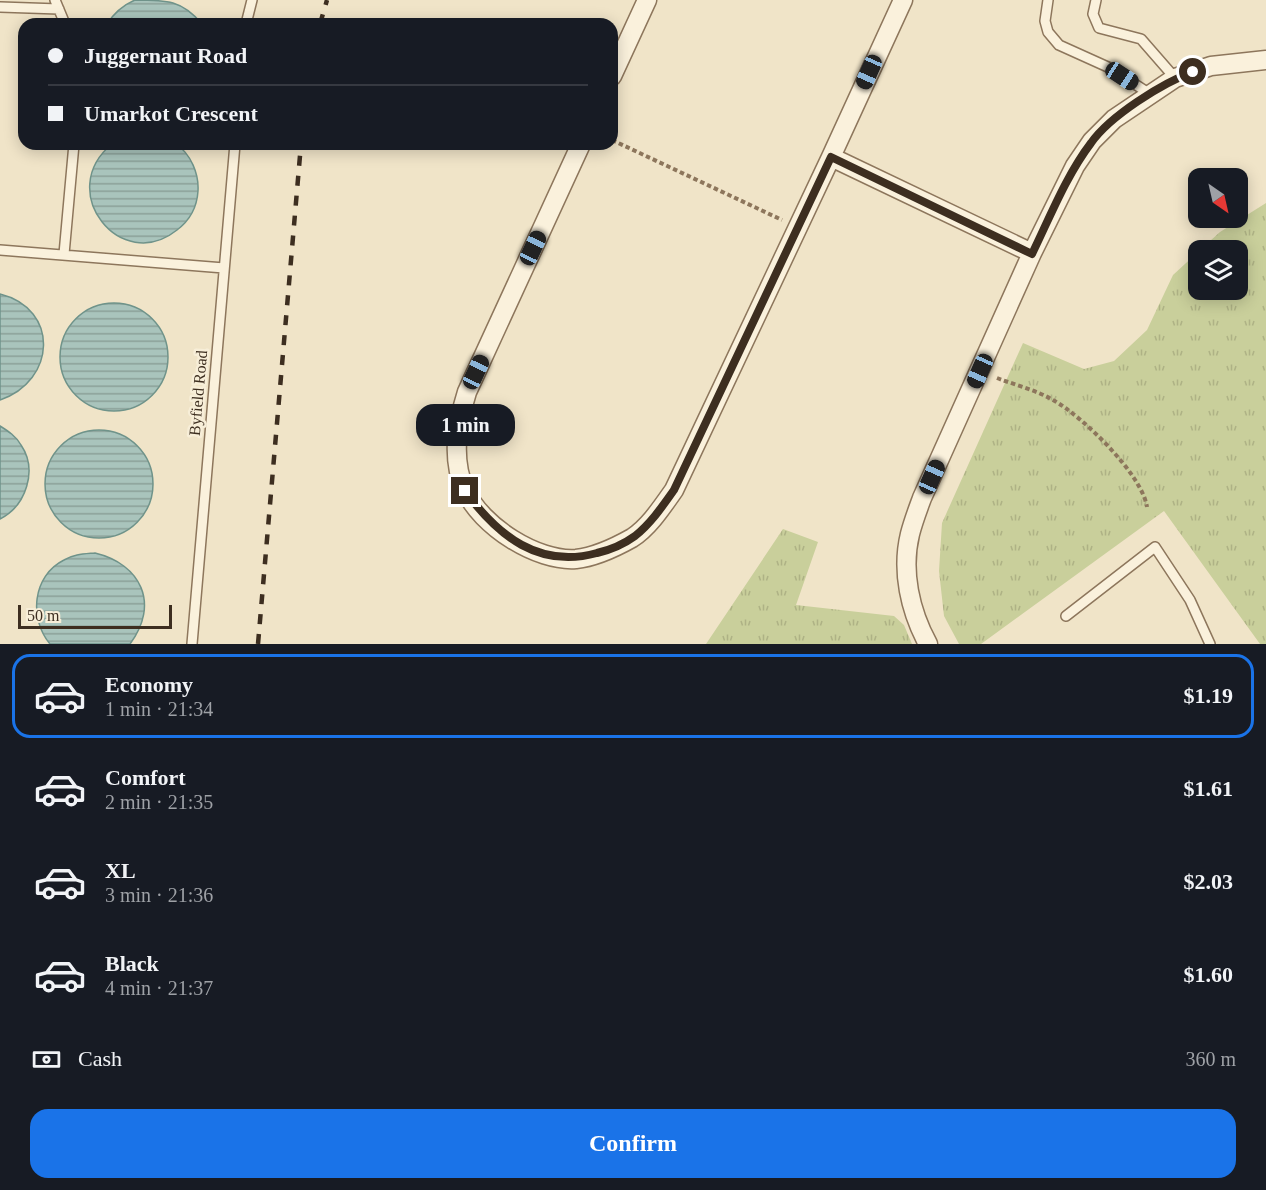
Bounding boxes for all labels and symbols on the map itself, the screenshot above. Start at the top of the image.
car [853,52,885,92]
route start [1179,58,1206,85]
car [1102,59,1142,93]
north arrow [1188,168,1248,228]
car [517,228,549,268]
street label: Byfield Road [186,350,211,437]
car [964,351,996,391]
car [460,352,492,392]
callout: 1 min [416,404,514,446]
car [916,457,948,497]
route end [451,477,478,504]
scale bar [18,602,172,630]

